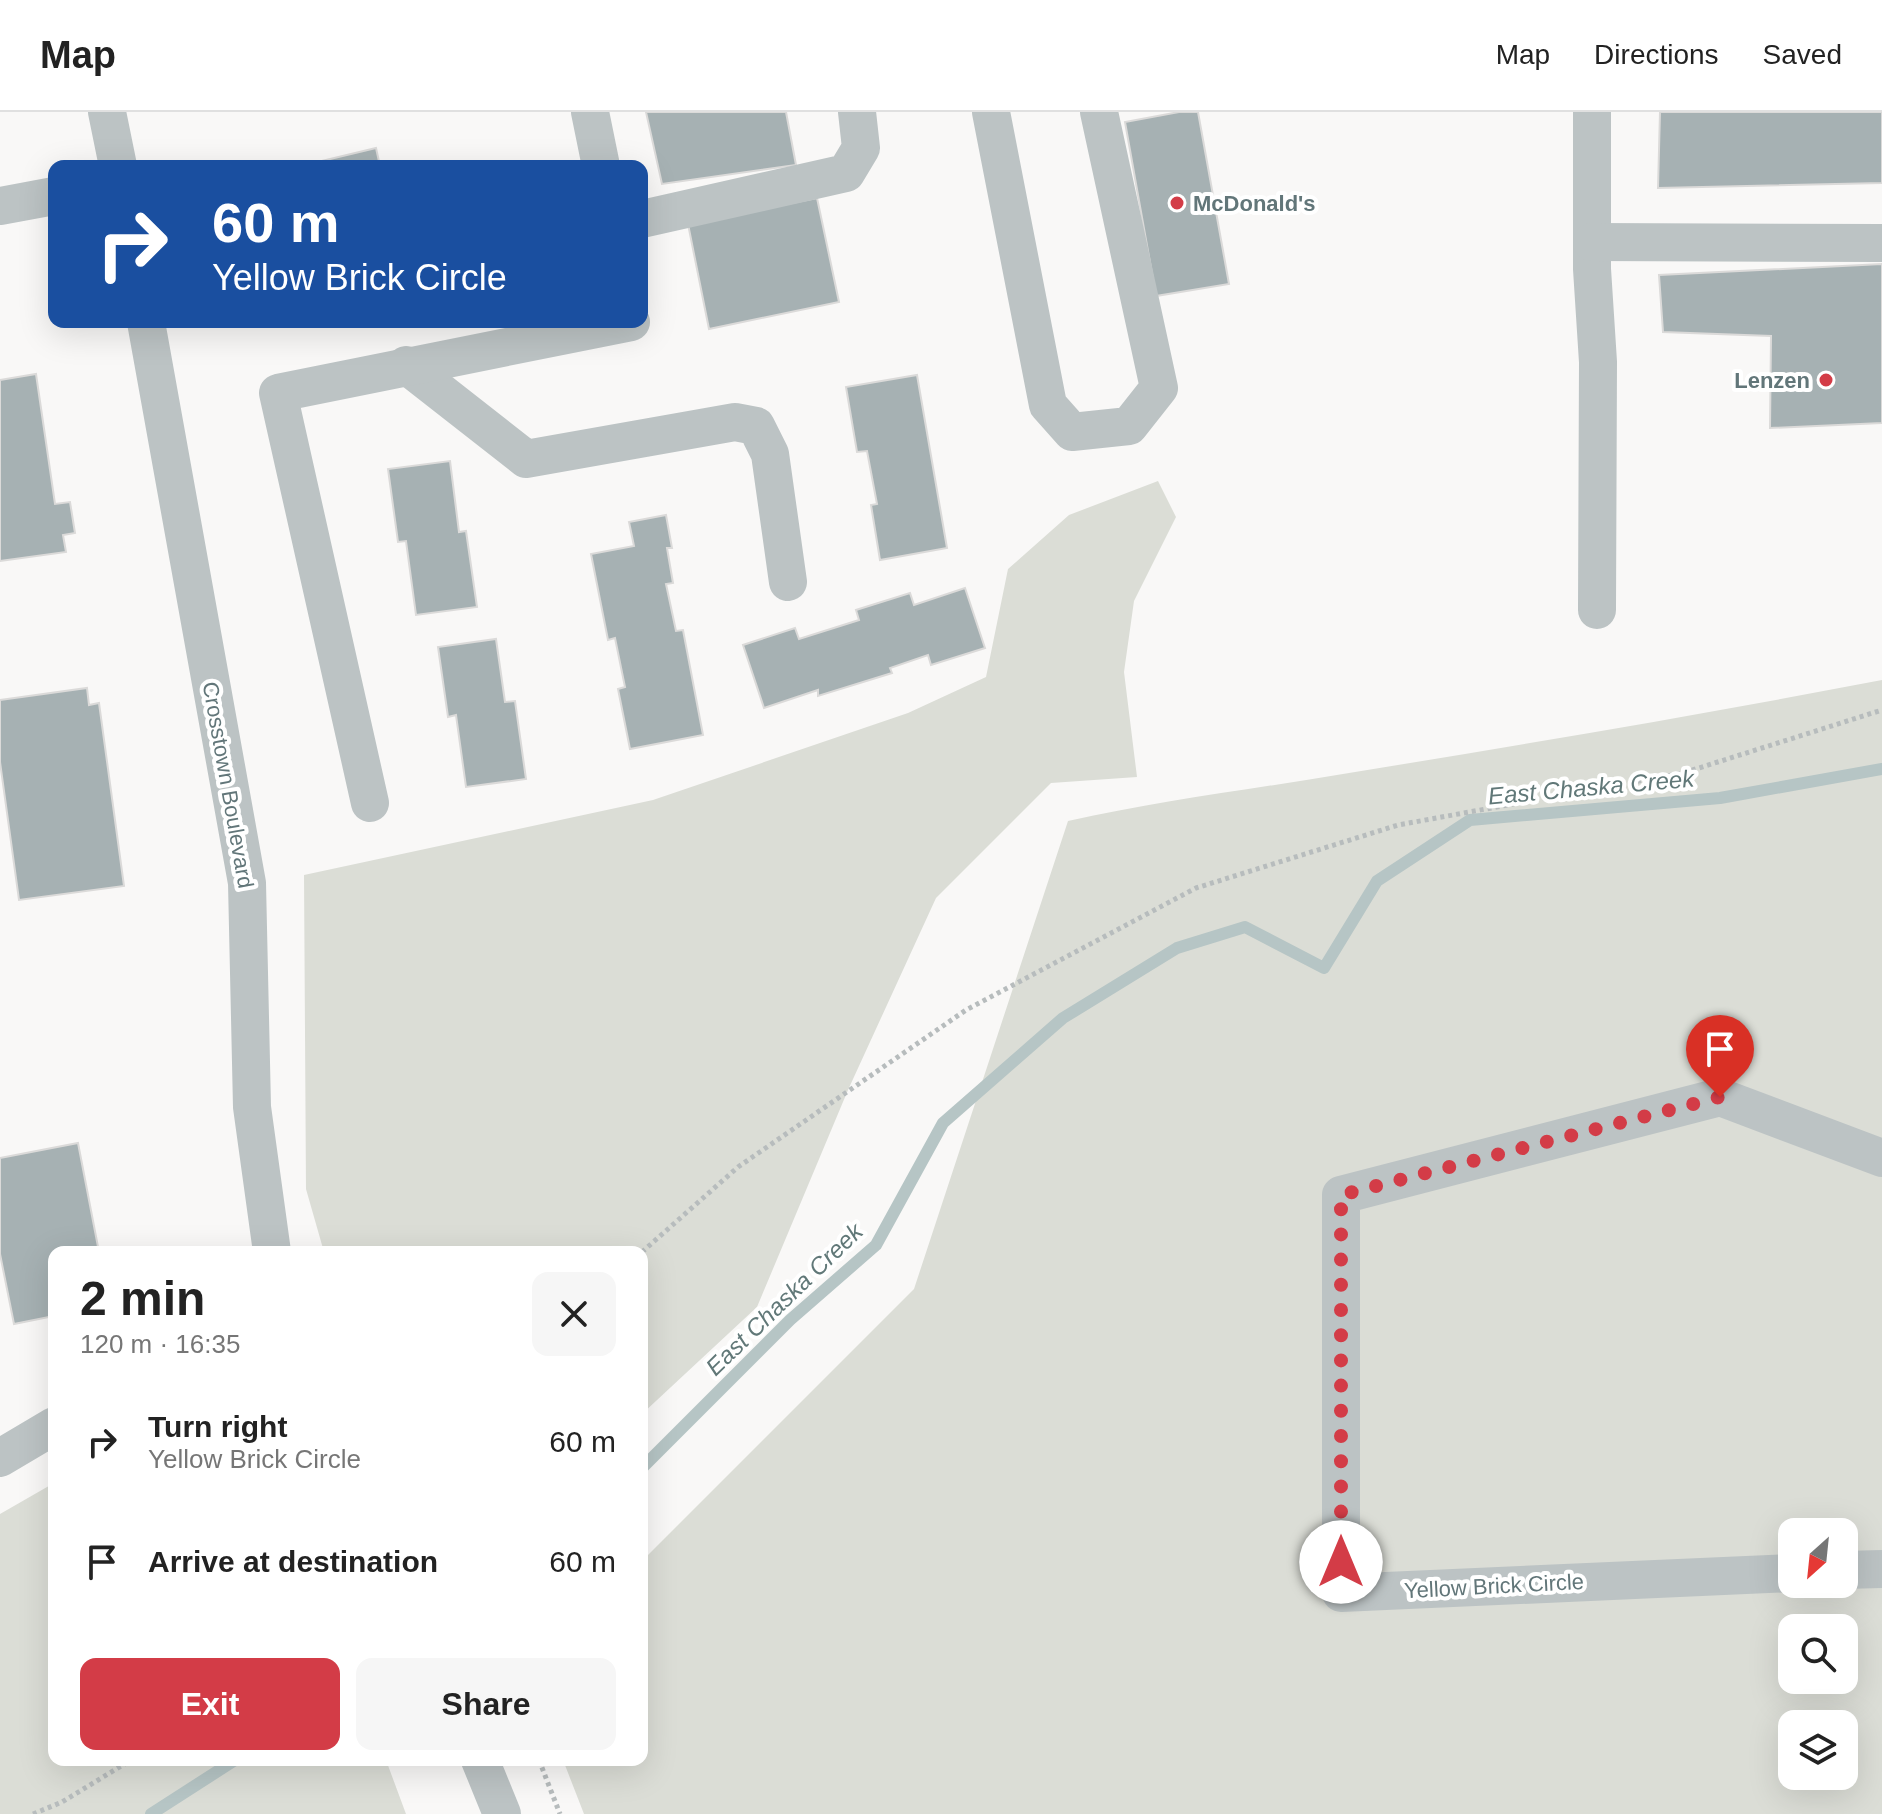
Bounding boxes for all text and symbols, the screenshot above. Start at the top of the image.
text: Map [40,34,116,76]
text: Map [1496,39,1550,70]
text: Directions [1594,39,1719,70]
text: Saved [1763,39,1842,70]
text: 60 m [212,191,340,254]
place label: McDonald's [1193,191,1316,216]
icon: right [80,192,184,296]
marker: McDonald's [1168,194,1186,212]
text: Yellow Brick Circle [212,257,507,298]
place label: Lenzen [1734,368,1810,393]
marker: Lenzen [1817,371,1835,389]
street label: Crosstown Boulevard [198,680,258,890]
water label: East Chaska Creek [1487,764,1697,809]
pin [1686,1015,1754,1097]
icon: arrive [1698,1027,1742,1071]
water label: East Chaska Creek [700,1216,869,1381]
text: 2 min [80,1272,205,1325]
button: close [532,1272,616,1356]
text: 120 m · 16:35 [80,1329,240,1359]
text: Turn right [148,1410,287,1443]
icon: right [80,1420,124,1464]
text: 60 m [549,1425,616,1458]
text: Yellow Brick Circle [148,1444,361,1474]
north arrow [1778,1518,1858,1598]
map controls [1778,1518,1858,1790]
position arrow [1299,1520,1383,1604]
icon: arrive [80,1540,124,1584]
text: Arrive at destination [148,1545,438,1578]
text: 60 m [549,1545,616,1578]
street label: Yellow Brick Circle [1403,1569,1585,1603]
button: search [1778,1614,1858,1694]
button: Exit [80,1658,340,1750]
button: Share [356,1658,616,1750]
button: layers [1778,1710,1858,1790]

